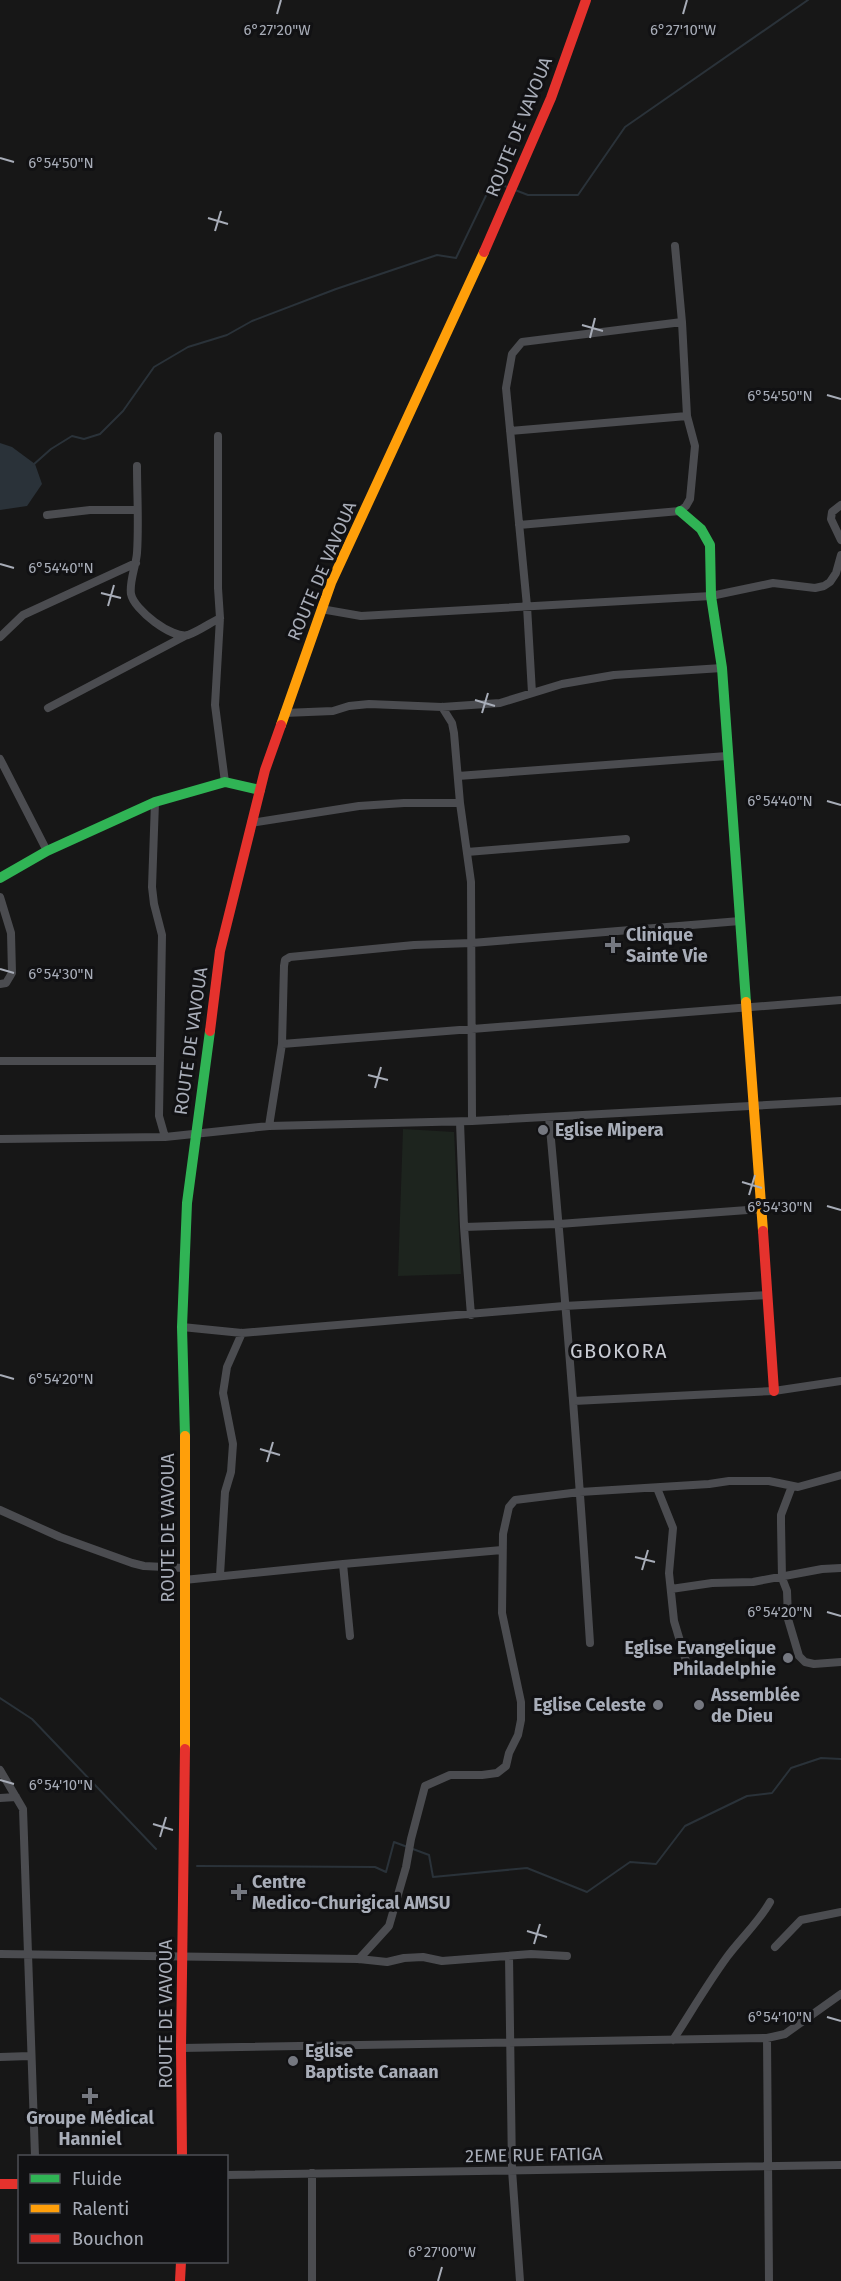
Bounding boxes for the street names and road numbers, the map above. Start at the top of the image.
street label: ROUTE DE VAVOUA [481,53,557,200]
street label: ROUTE DE VAVOUA [283,497,362,644]
street label: ROUTE DE VAVOUA [170,965,212,1116]
street label: ROUTE DE VAVOUA [157,1453,179,1603]
street label: ROUTE DE VAVOUA [155,1939,177,2089]
street label: 2EME RUE FATIGA [465,2143,604,2167]

